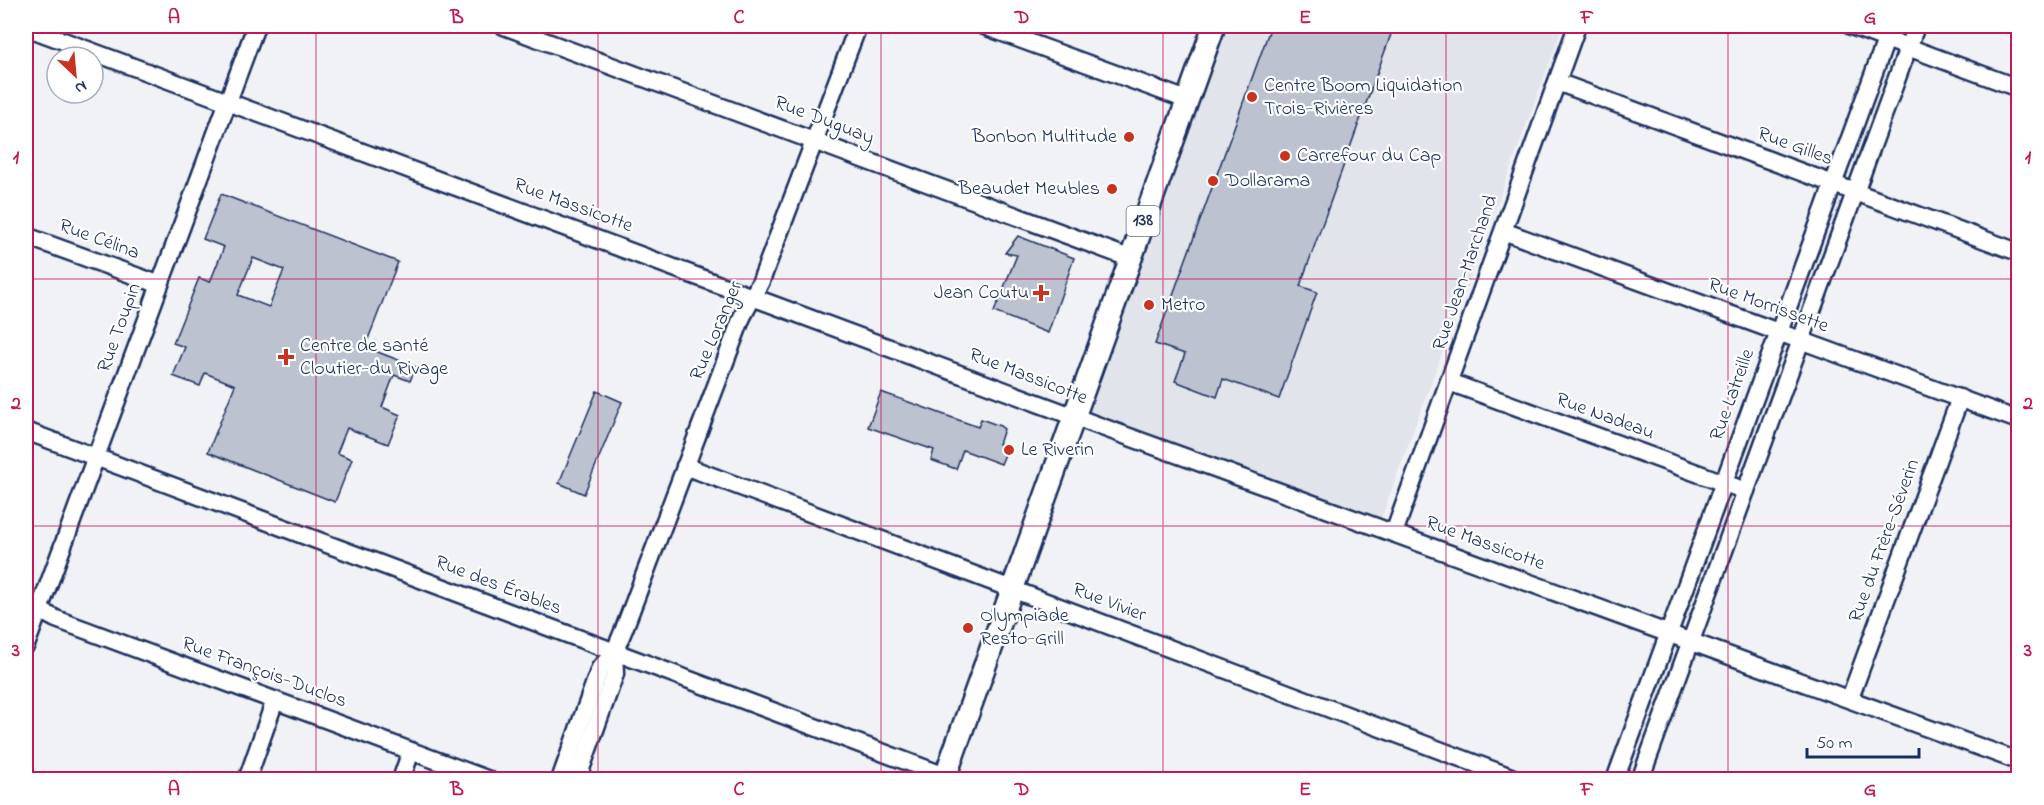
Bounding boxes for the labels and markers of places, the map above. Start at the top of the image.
place label: Centre Boom Liquidation Trois-Rivières [1264,72,1463,124]
marker: Centre Boom Liquidation Trois-Rivières [1245,90,1259,104]
place label: Bonbon Multitude [971,123,1117,152]
marker: Bonbon Multitude [1122,130,1136,144]
place label: Carrefour du Cap [1297,142,1442,171]
marker: Carrefour du Cap [1278,149,1292,163]
place label: Dollarama [1224,167,1310,196]
marker: Dollarama [1206,174,1220,188]
place label: Beaudet Meubles [958,175,1100,204]
marker: Beaudet Meubles [1105,182,1119,196]
place label: Jean Coutu [934,279,1029,308]
marker: Jean Coutu [1034,286,1048,300]
place label: Metro [1161,291,1205,320]
marker: Metro [1142,298,1156,312]
place label: Centre de santé Cloutier-du Rivage [300,332,448,385]
marker: Centre de santé Cloutier-du Rivage [277,348,295,366]
place label: Le Riverin [1021,436,1094,465]
marker: Le Riverin [1002,443,1016,457]
place label: Olympiade Resto-Grill [980,602,1069,654]
marker: Olympiade Resto-Grill [961,621,975,635]

